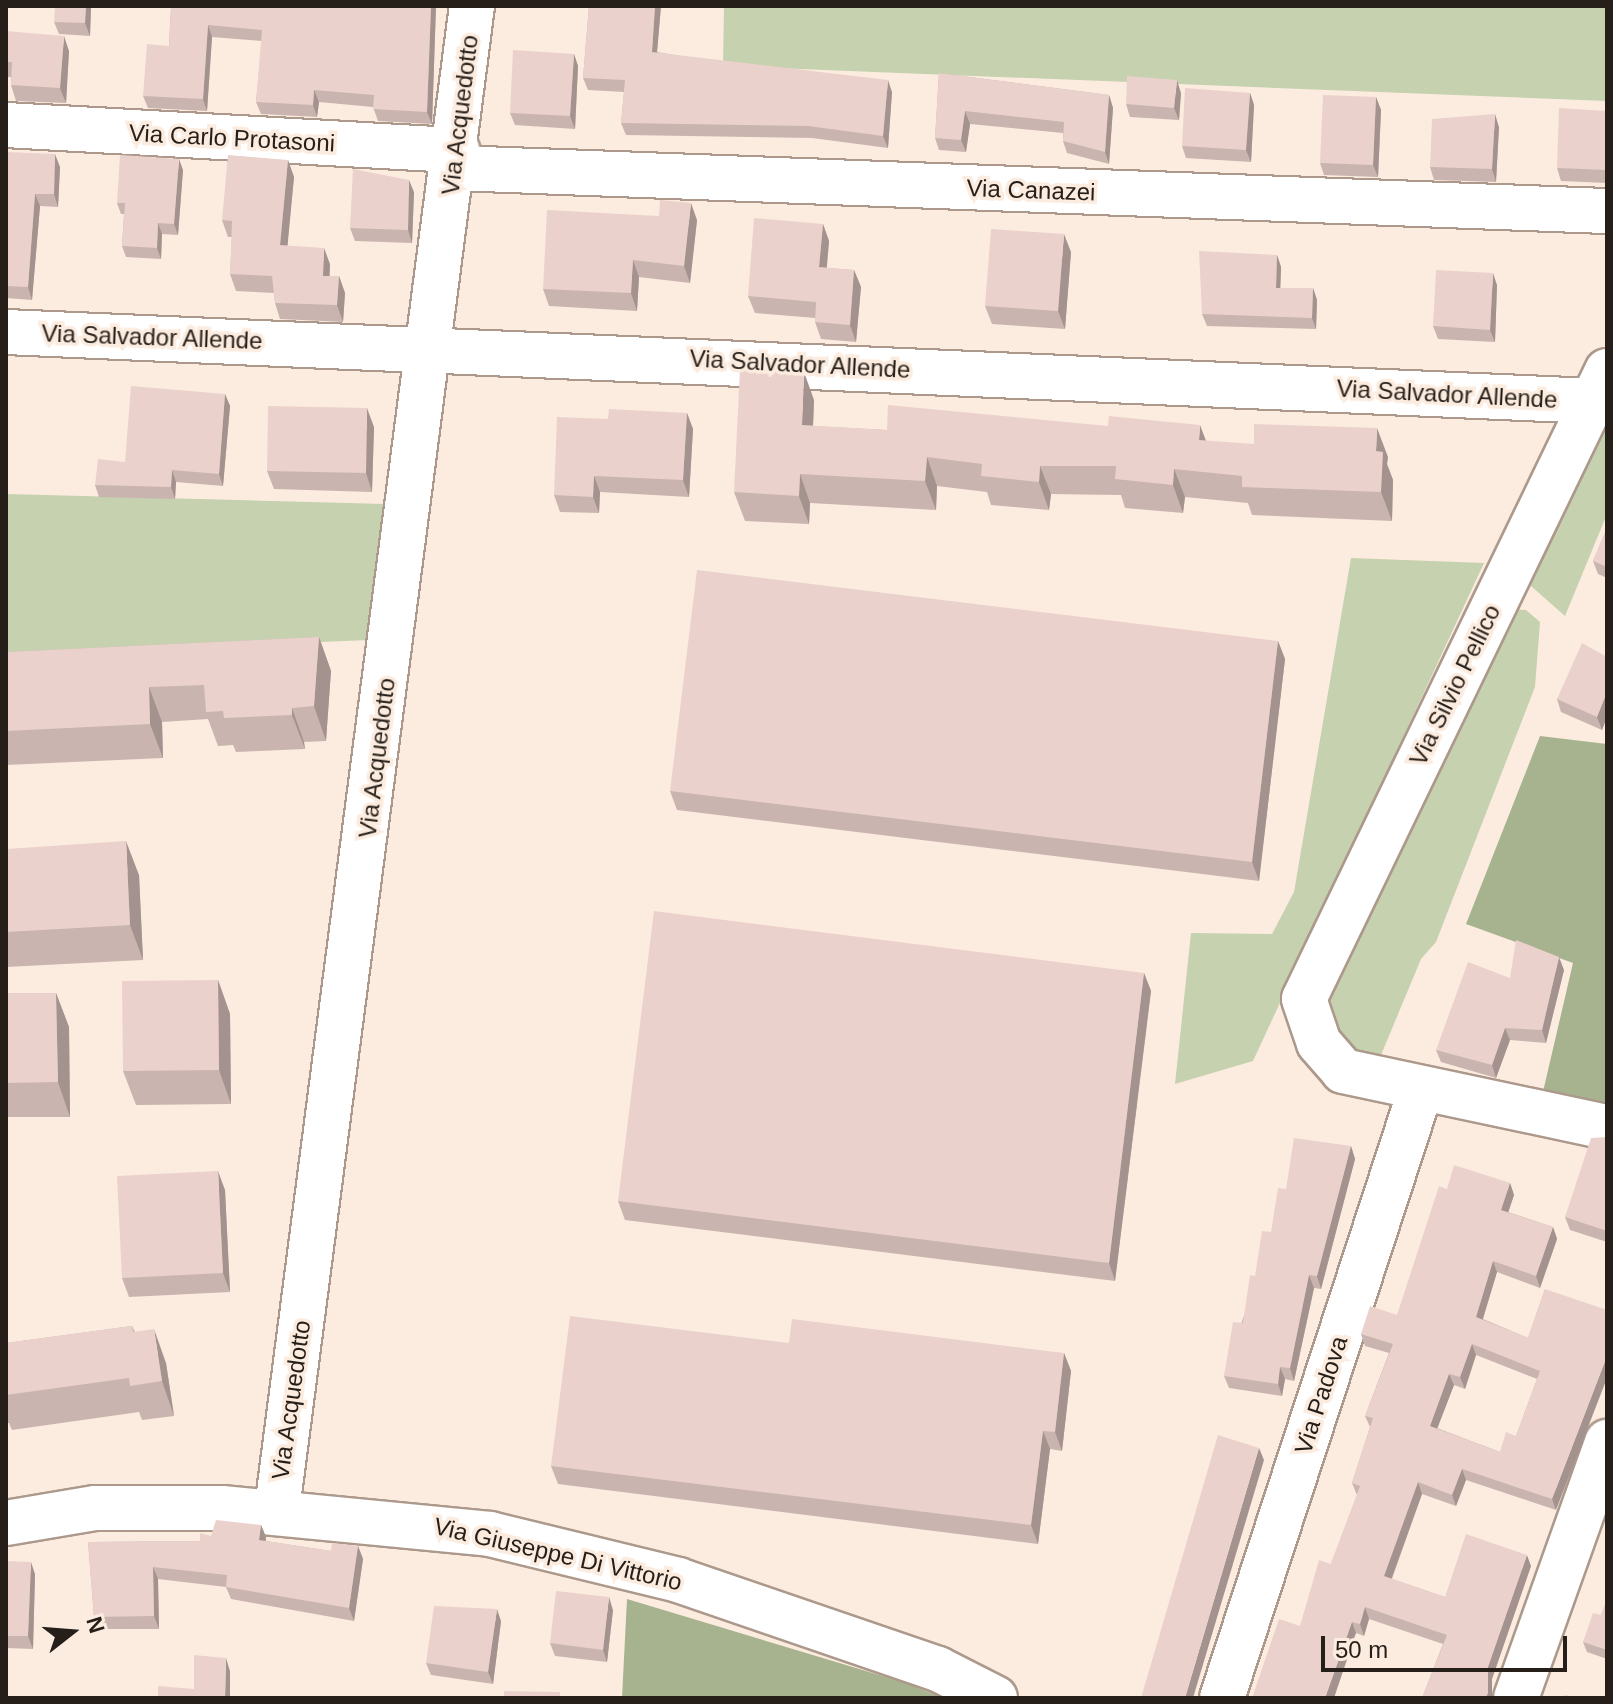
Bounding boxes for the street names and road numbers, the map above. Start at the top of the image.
street label: Via Acquedotto [436,33,484,197]
street label: Via Carlo Protasoni [128,118,336,158]
street label: Via Canazei [966,173,1096,207]
street label: Via Salvador Allende [40,319,264,355]
street label: Via Salvador Allende [688,344,912,384]
street label: Via Salvador Allende [1335,374,1559,414]
street label: Via Silvio Pellico [1404,600,1506,770]
street label: Via Acquedotto [353,676,401,840]
street label: Via Acquedotto [265,1318,317,1482]
street label: Via Padova [1288,1332,1354,1458]
street label: Via Giuseppe Di Vittorio [431,1511,685,1597]

